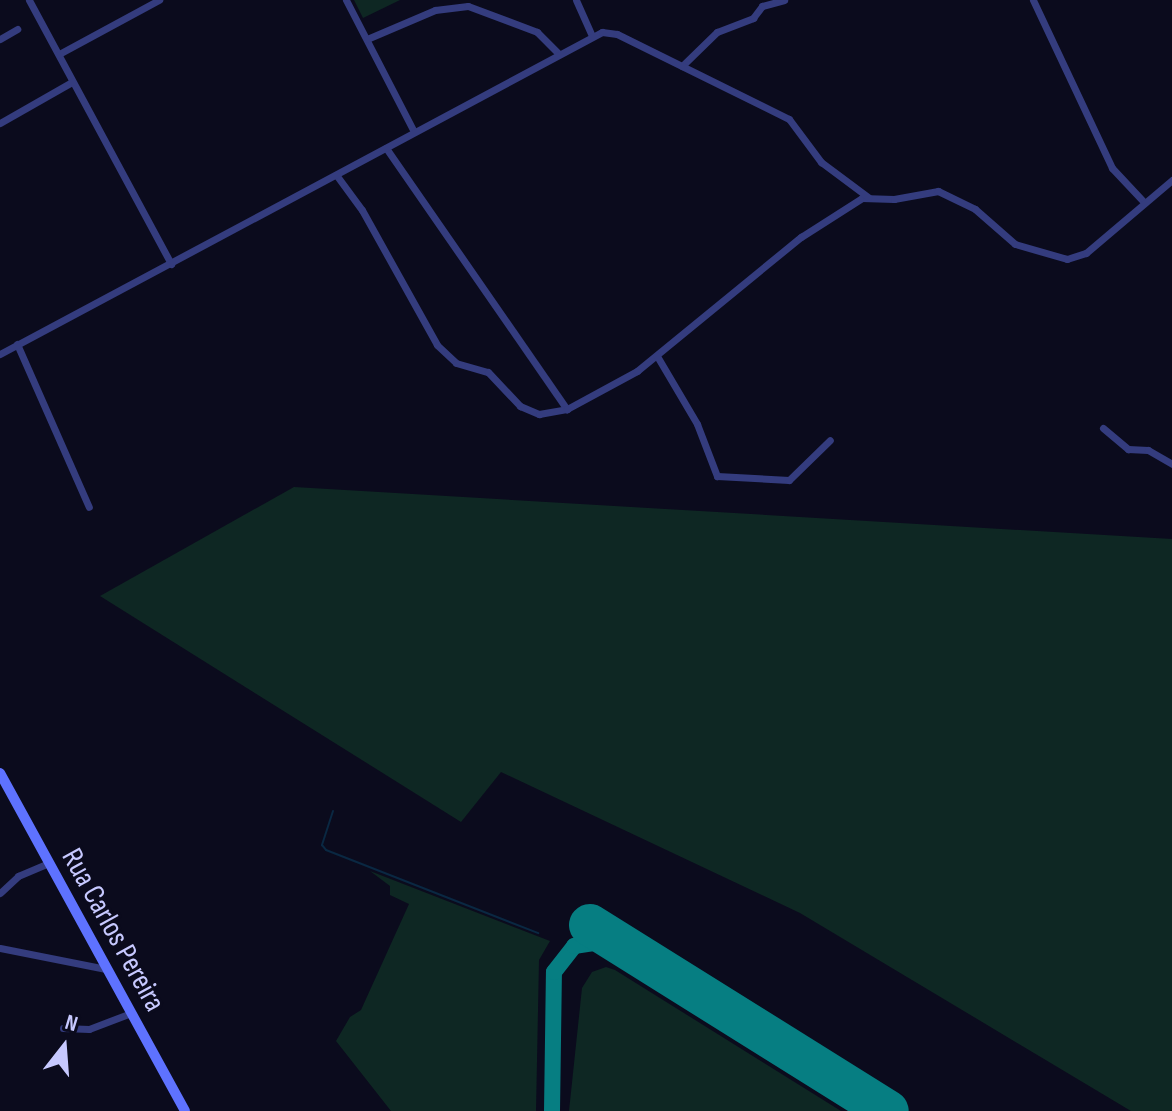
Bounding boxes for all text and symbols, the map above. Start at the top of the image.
street label: Rua Carlos Pereira [53,842,173,1018]
north arrow [24,1007,104,1087]
text: N [62,1009,81,1038]

